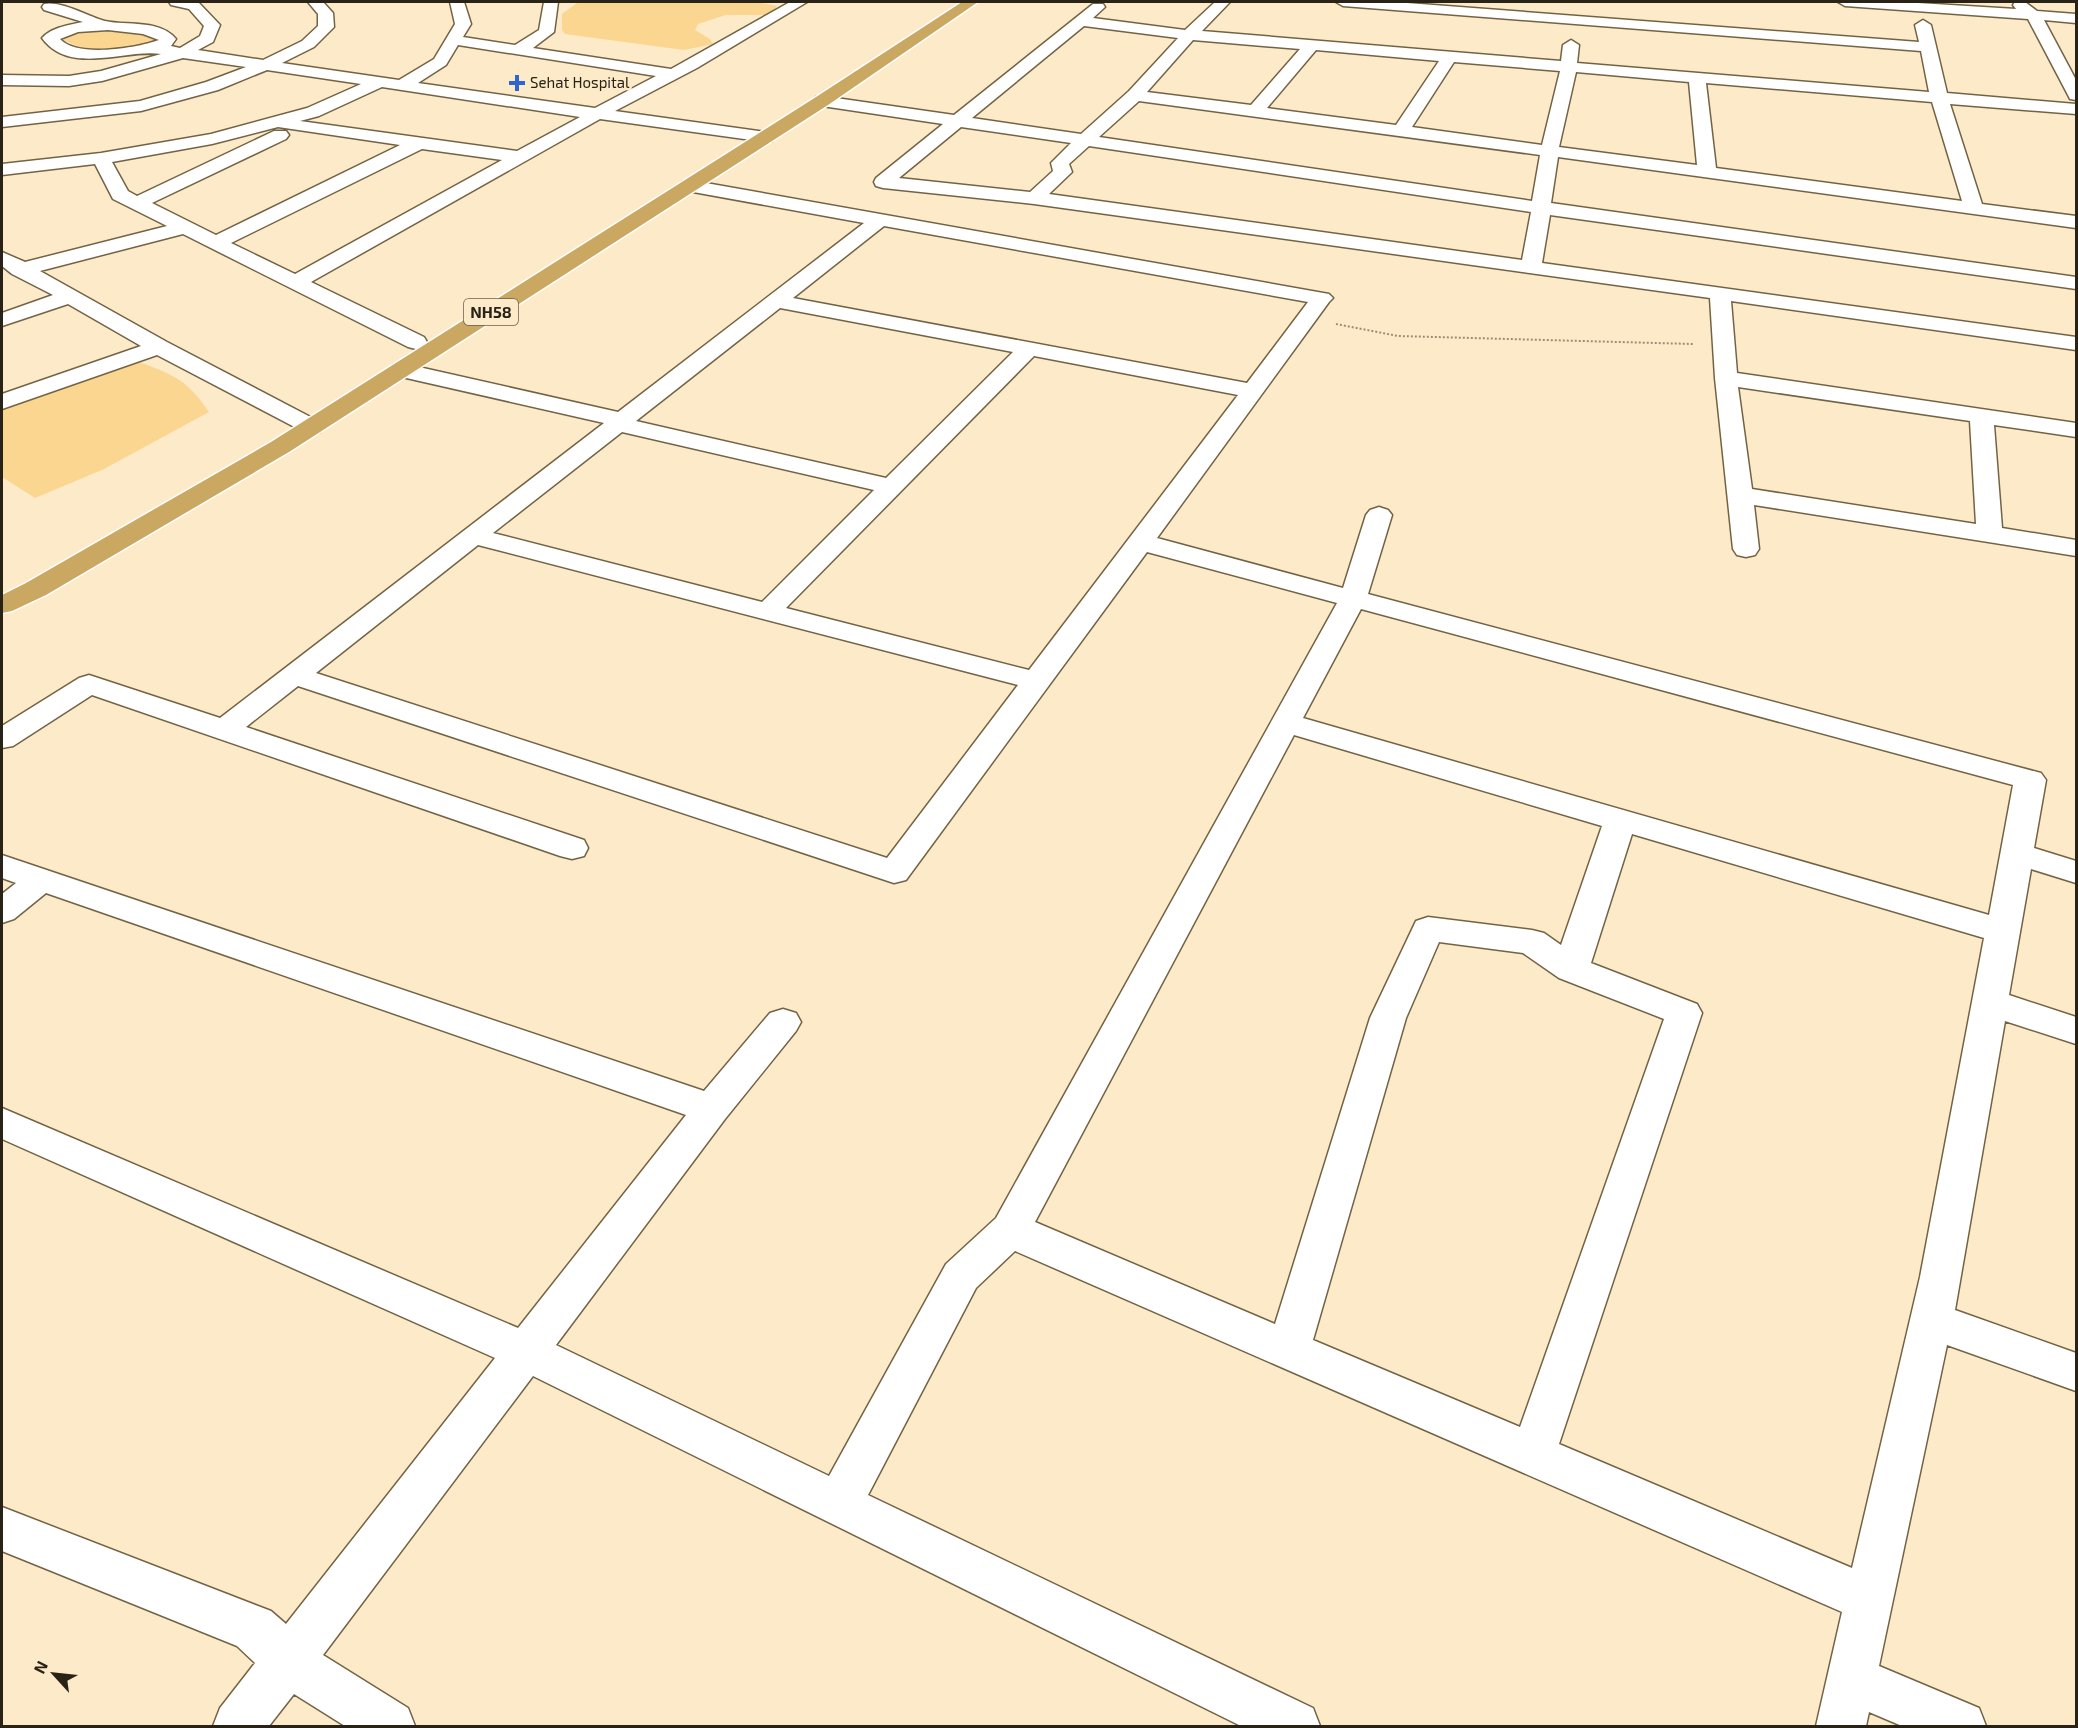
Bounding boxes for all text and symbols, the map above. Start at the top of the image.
place label: Sehat Hospital [530,73,630,91]
marker: Sehat Hospital [508,74,526,92]
road number: NH58 [464,299,518,325]
north arrow [24,1644,84,1704]
text: N [29,1657,51,1676]

